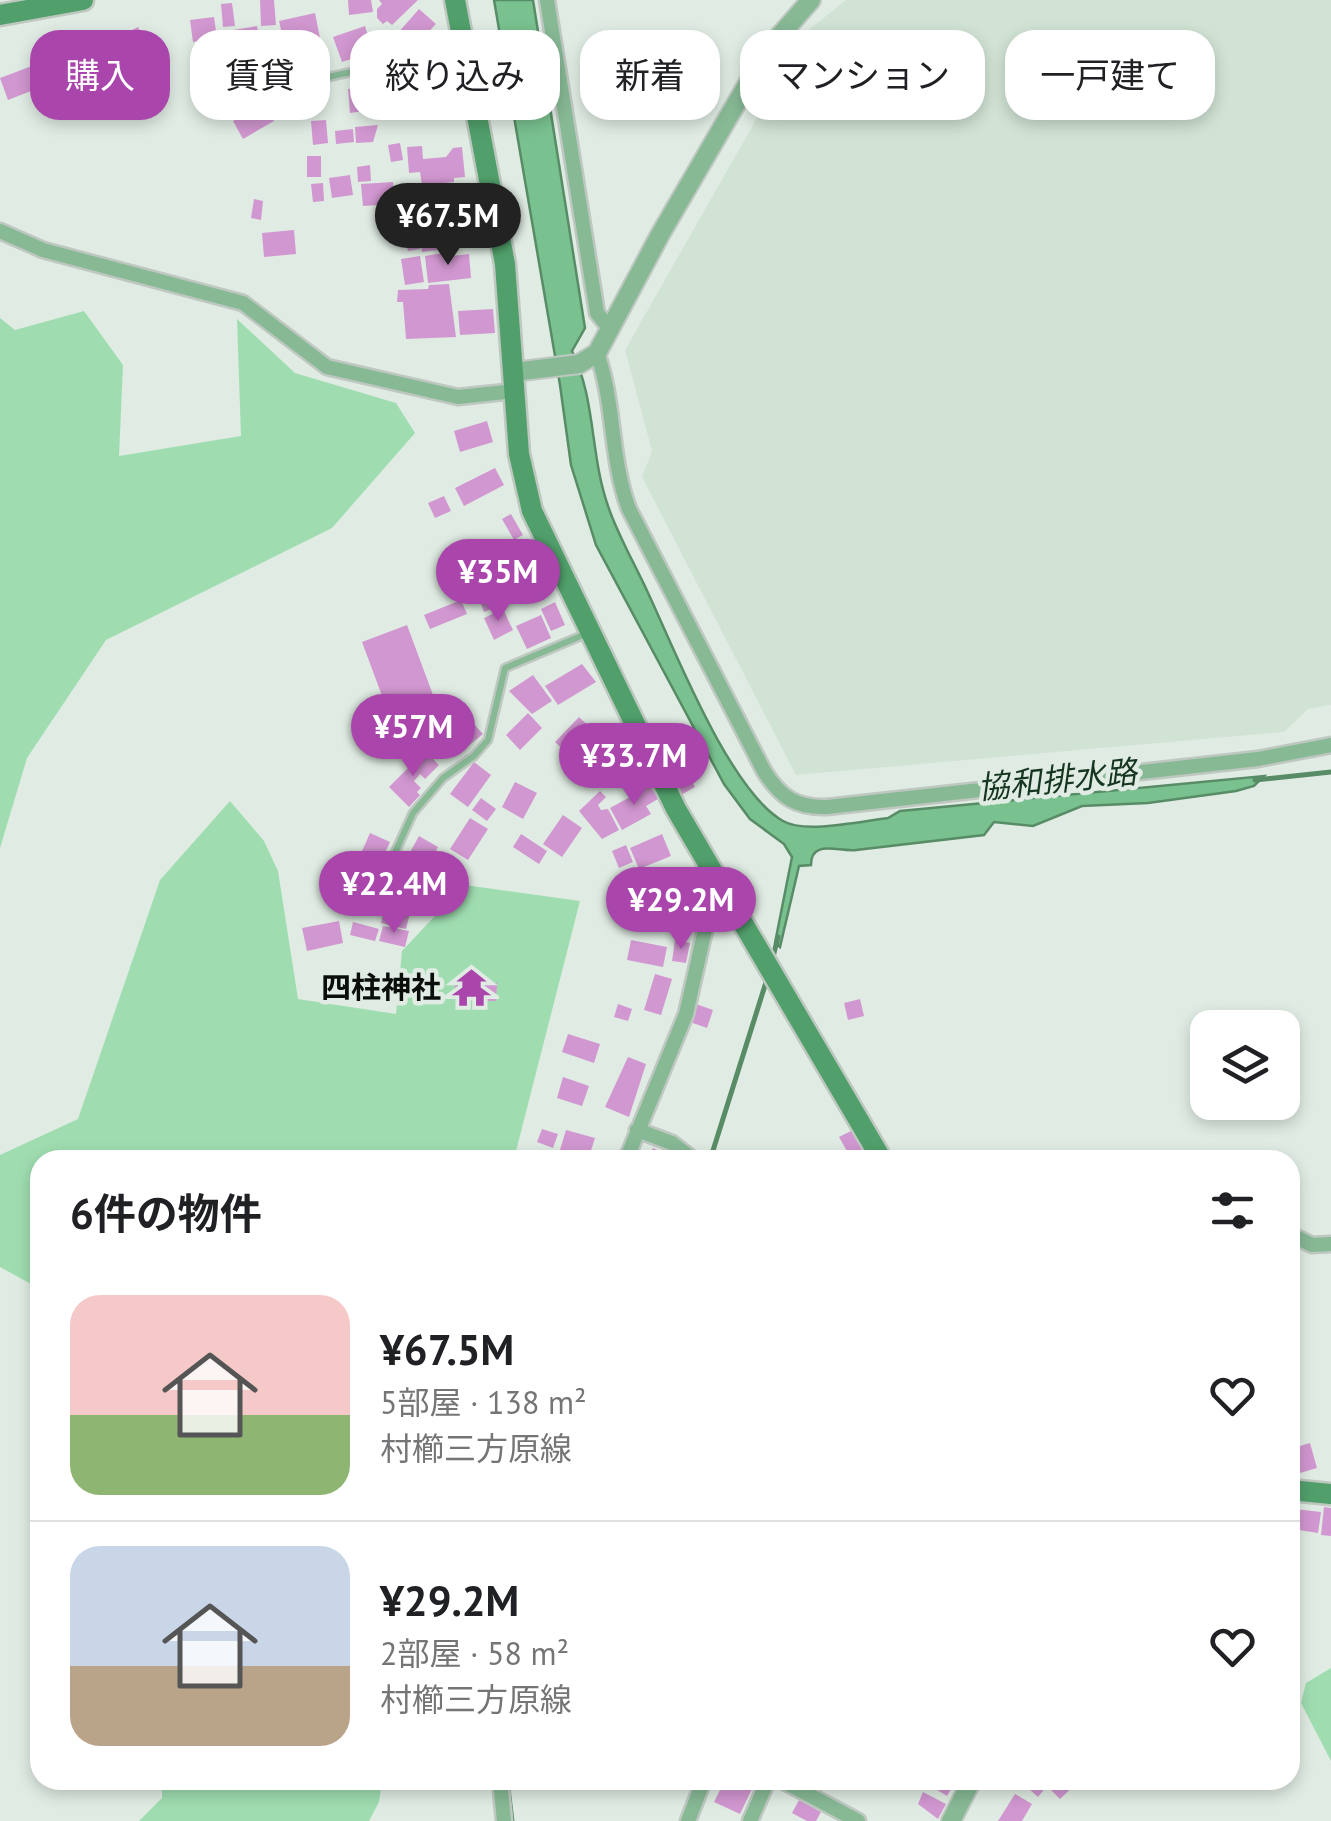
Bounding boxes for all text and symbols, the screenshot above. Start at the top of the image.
chip: 購入 [30,30,170,120]
chip: 賃貸 [190,30,330,120]
chip: 絞り込み [350,30,560,120]
chip: 新着 [580,30,720,120]
chip: マンション [740,30,985,120]
chip: 一戸建て [1005,30,1215,120]
pin: ¥67.5M [367,183,529,268]
text: ¥67.5M [397,194,499,236]
pin: ¥35M [439,539,557,624]
text: ¥35M [458,550,538,592]
pin: ¥57M [354,694,472,779]
text: ¥57M [373,705,453,747]
pin: ¥33.7M [553,723,715,808]
text: ¥33.7M [581,734,687,776]
water label: 協和排水路 [975,749,1142,808]
pin: ¥22.4M [313,851,475,936]
text: ¥22.4M [341,862,447,904]
pin: ¥29.2M [600,867,762,952]
text: ¥29.2M [628,878,734,920]
place label: 四柱神社 [321,967,441,1006]
temple icon: 四柱神社 [450,967,492,1009]
map controls [1190,1010,1300,1120]
button: layers [1190,1010,1300,1120]
icon: filters [1205,1183,1260,1238]
text: 6件の物件 [70,1186,262,1241]
text: ¥67.5M [380,1322,514,1377]
icon: home [150,1335,270,1455]
icon: heart [1205,1368,1260,1423]
text: 5部屋 · 138 m² [380,1381,587,1423]
text: 村櫛三方原線 [380,1427,572,1469]
text: ¥29.2M [380,1573,519,1628]
icon: home [150,1586,270,1706]
icon: heart [1205,1619,1260,1674]
text: 2部屋 · 58 m² [380,1632,569,1674]
text: 村櫛三方原線 [380,1678,572,1720]

